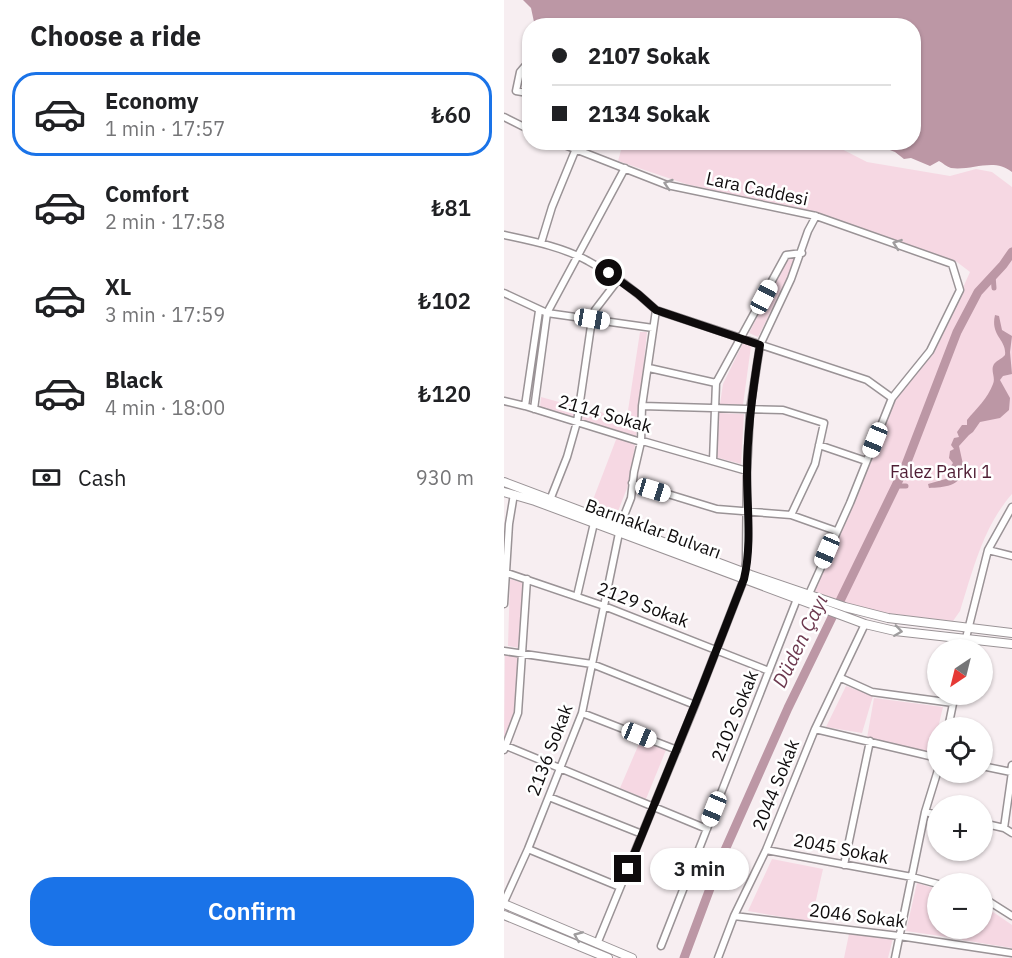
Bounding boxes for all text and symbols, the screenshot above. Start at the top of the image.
text: Choose a ride [30,18,201,53]
text: 2107 Sokak [588,41,710,70]
text: Economy [105,86,199,115]
icon: car [33,87,87,141]
text: 2134 Sokak [588,99,710,128]
text: ₺60 [431,100,471,129]
text: 1 min · 17:57 [105,115,225,142]
street label: Lara Caddesi [704,166,810,211]
text: Comfort [105,179,189,208]
one-way arrow [663,179,674,191]
icon: car [33,180,87,234]
text: ₺81 [431,193,471,222]
text: 2 min · 17:58 [105,208,225,235]
one-way arrow [892,238,903,251]
route start [595,259,622,286]
text: XL [105,272,131,301]
icon: car [33,273,87,327]
car [748,277,780,317]
text: ₺102 [418,286,471,315]
text: 3 min · 17:59 [105,301,225,328]
car [573,307,611,331]
text: Black [105,365,163,394]
icon: car [33,366,87,420]
text: ₺120 [418,379,471,408]
street label: 2114 Sokak [556,389,655,438]
text: 4 min · 18:00 [105,394,225,421]
car [860,420,890,460]
park label: Falez Parkı 1 [890,460,992,483]
icon: cash [30,461,63,494]
text: Cash [78,463,127,492]
text: 930 m [416,464,474,491]
car [633,476,673,504]
street label: Barınaklar Bulvarı [582,493,724,564]
car [812,531,842,571]
street label: 2129 Sokak [594,577,693,633]
water label: Düden Çayı [765,590,834,692]
one-way arrow [893,624,903,636]
north arrow [927,639,993,705]
map controls [927,639,993,939]
street label: 2102 Sokak [706,666,763,765]
street label: 2136 Sokak [522,700,578,799]
button: locate [927,717,993,783]
car [619,720,659,750]
street label: 2044 Sokak [747,735,804,834]
car [699,789,729,829]
button: + [927,795,993,861]
street label: 2045 Sokak [792,828,891,869]
callout: 3 min [649,848,748,890]
route end [614,855,641,882]
text: 3 min [674,855,725,882]
button: − [927,873,993,939]
button: Confirm [30,877,474,946]
street label: 2046 Sokak [808,898,907,933]
one-way arrow [574,931,585,943]

